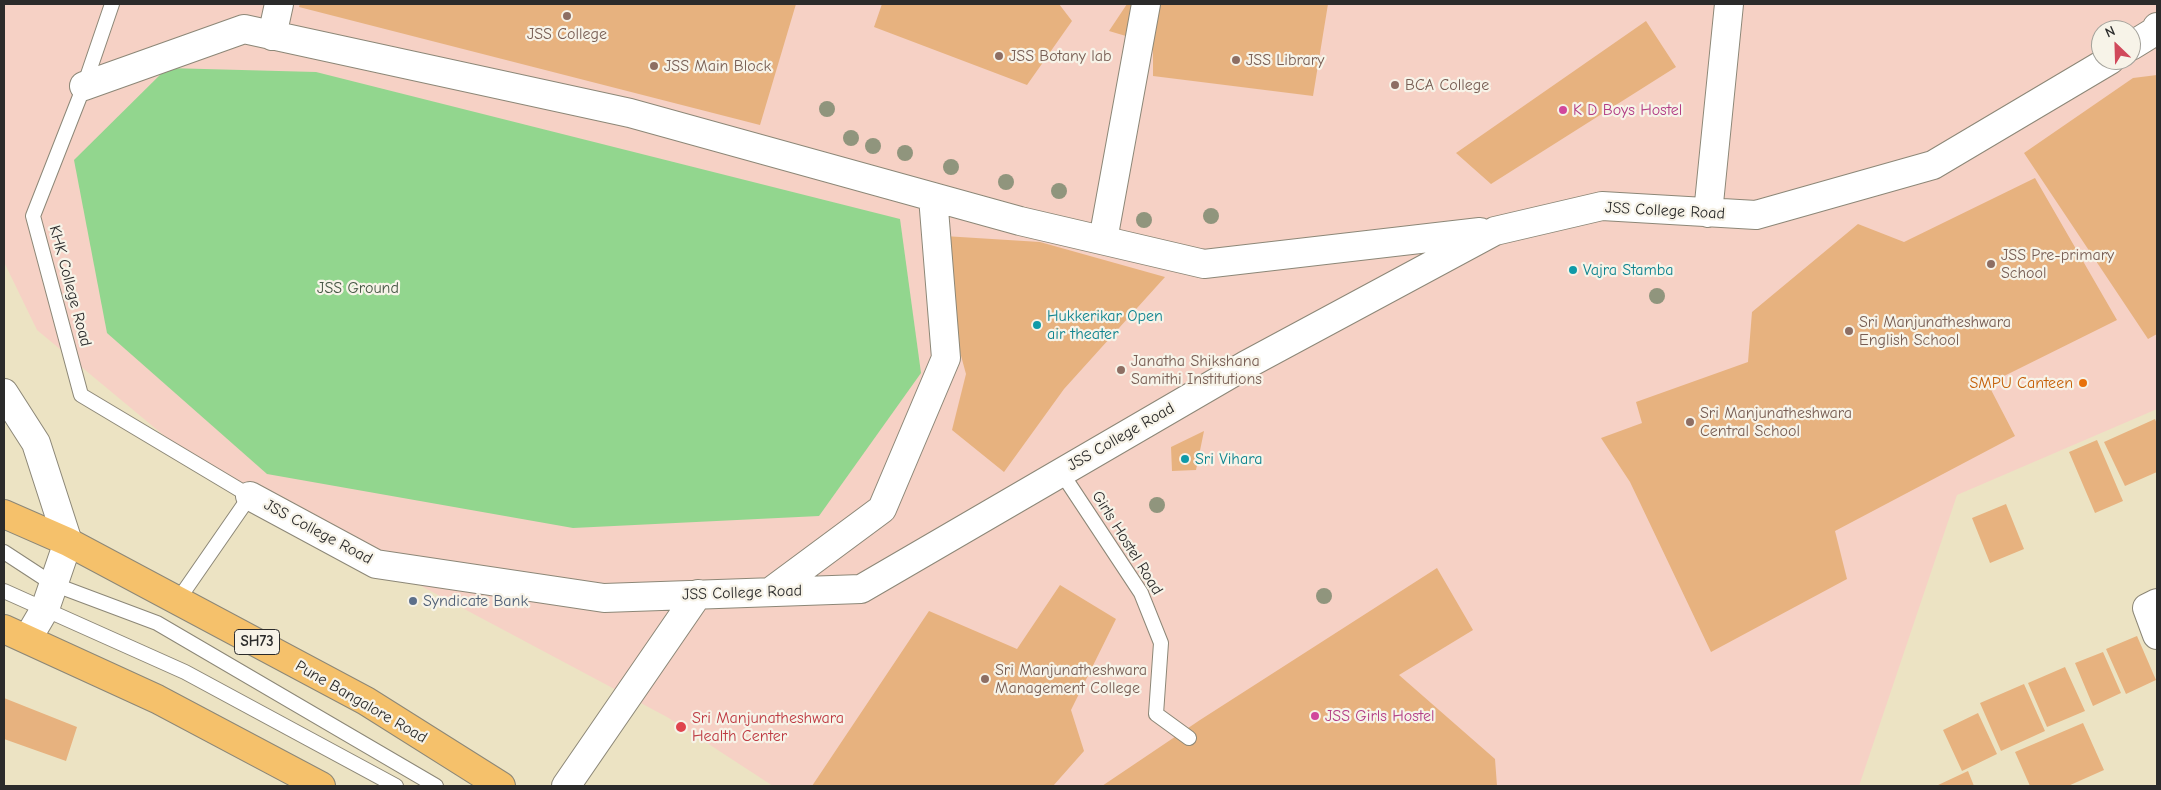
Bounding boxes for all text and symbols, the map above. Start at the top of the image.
marker: JSS College [561,10,573,22]
north arrow [2091,20,2141,70]
text: N [2102,22,2118,41]
place label: JSS College [527,24,607,44]
place label: JSS Botany lab [1009,46,1112,66]
marker: JSS Botany lab [993,50,1005,62]
place label: JSS Library [1246,50,1324,70]
marker: JSS Library [1230,54,1242,66]
place label: JSS Main Block [664,56,771,76]
marker: JSS Main Block [648,60,660,72]
place label: BCA College [1405,75,1489,95]
marker: BCA College [1389,79,1401,91]
place label: K D Boys Hostel [1573,100,1682,120]
marker: K D Boys Hostel [1557,104,1569,116]
street label: JSS College Road [1605,198,1725,224]
street label: KHK College Road [45,223,95,349]
place label: JSS Pre-primary School [2001,245,2114,283]
marker: JSS Pre-primary School [1985,258,1997,270]
place label: Vajra Stamba [1583,260,1674,280]
marker: Vajra Stamba [1567,264,1579,276]
park label: JSS Ground [317,278,399,298]
place label: Hukkerikar Open air theater [1047,306,1163,344]
place label: Sri Manjunatheshwara English School [1859,312,2011,350]
marker: Hukkerikar Open air theater [1031,319,1043,331]
marker: Sri Manjunatheshwara English School [1843,325,1855,337]
place label: Janatha Shikshana Samithi Institutions [1131,351,1262,389]
marker: Janatha Shikshana Samithi Institutions [1115,364,1127,376]
place label: SMPU Canteen [1969,373,2073,393]
marker: SMPU Canteen [2077,377,2089,389]
street label: JSS College Road [1064,399,1178,475]
place label: Sri Manjunatheshwara Central School [1700,403,1852,441]
marker: Sri Manjunatheshwara Central School [1684,416,1696,428]
place label: Sri Vihara [1195,449,1263,469]
marker: Sri Vihara [1179,453,1191,465]
street label: Girls Hostel Road [1087,487,1167,599]
street label: JSS College Road [261,495,375,569]
street label: JSS College Road [682,581,802,605]
place label: Syndicate Bank [423,591,528,611]
marker: Syndicate Bank [407,595,419,607]
road number: SH73 [234,630,280,654]
street label: Pune Bangalore Road [292,656,430,748]
place label: Sri Manjunatheshwara Management College [995,660,1147,698]
marker: Sri Manjunatheshwara Management College [979,673,991,685]
place label: JSS Girls Hostel [1325,706,1434,726]
place label: Sri Manjunatheshwara Health Center [692,708,844,746]
marker: JSS Girls Hostel [1309,710,1321,722]
marker: Sri Manjunatheshwara Health Center [674,720,688,734]

